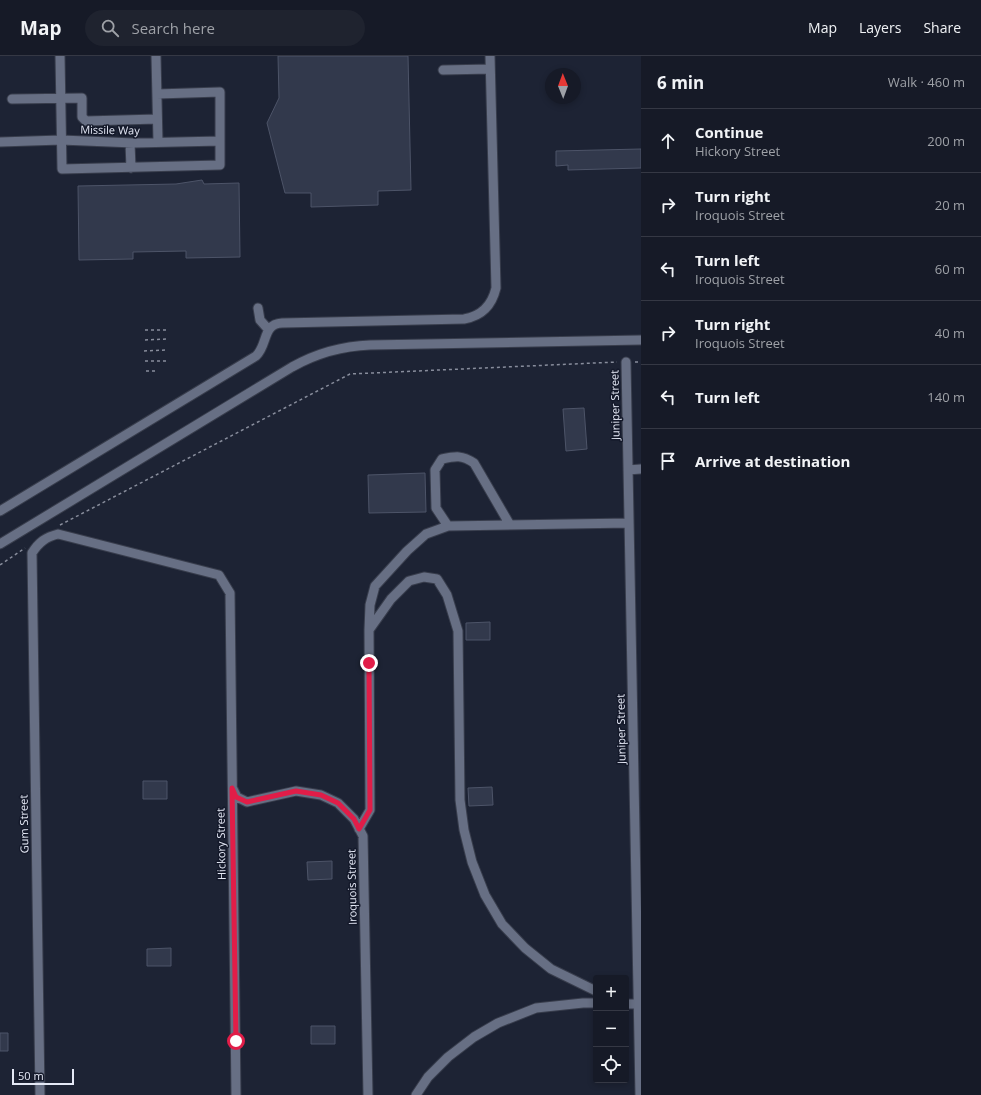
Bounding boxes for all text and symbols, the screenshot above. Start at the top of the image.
search box [85,10,365,46]
text: Map [20,15,61,41]
icon: search [99,17,121,39]
text: Search here [131,18,215,38]
text: Map [808,18,837,37]
text: Layers [859,18,901,37]
text: Share [923,18,961,37]
north arrow [545,68,581,104]
text: 6 min [657,71,704,94]
text: Walk · 460 m [888,73,965,91]
street label: Missile Way [80,121,140,138]
text: Continue [695,122,763,142]
icon: ahead [657,130,679,152]
text: 200 m [927,132,965,150]
text: Hickory Street [695,142,780,160]
text: Turn right [695,186,770,206]
icon: right [657,194,679,216]
text: 20 m [935,196,965,214]
text: Iroquois Street [695,206,785,224]
text: Turn left [695,250,760,270]
icon: left [657,258,679,280]
text: 60 m [935,260,965,278]
text: Iroquois Street [695,270,785,288]
text: Turn right [695,314,770,334]
icon: right [657,322,679,344]
text: 40 m [935,324,965,342]
text: Iroquois Street [695,334,785,352]
street label: Juniper Street [606,370,623,441]
icon: left [657,386,679,408]
text: Turn left [695,387,760,407]
text: 140 m [927,388,965,406]
icon: arrive [657,450,679,472]
text: Arrive at destination [695,451,850,471]
route end [360,654,378,672]
street label: Juniper Street [612,694,629,765]
street label: Gum Street [15,795,32,853]
street label: Hickory Street [212,808,229,880]
street label: Iroquois Street [343,849,360,925]
map controls [593,975,629,1083]
button: + [593,975,629,1011]
button: − [593,1011,629,1047]
route start [227,1032,245,1050]
button: locate [593,1047,629,1083]
scale bar [12,1067,74,1086]
text: 50 m [18,1068,44,1083]

